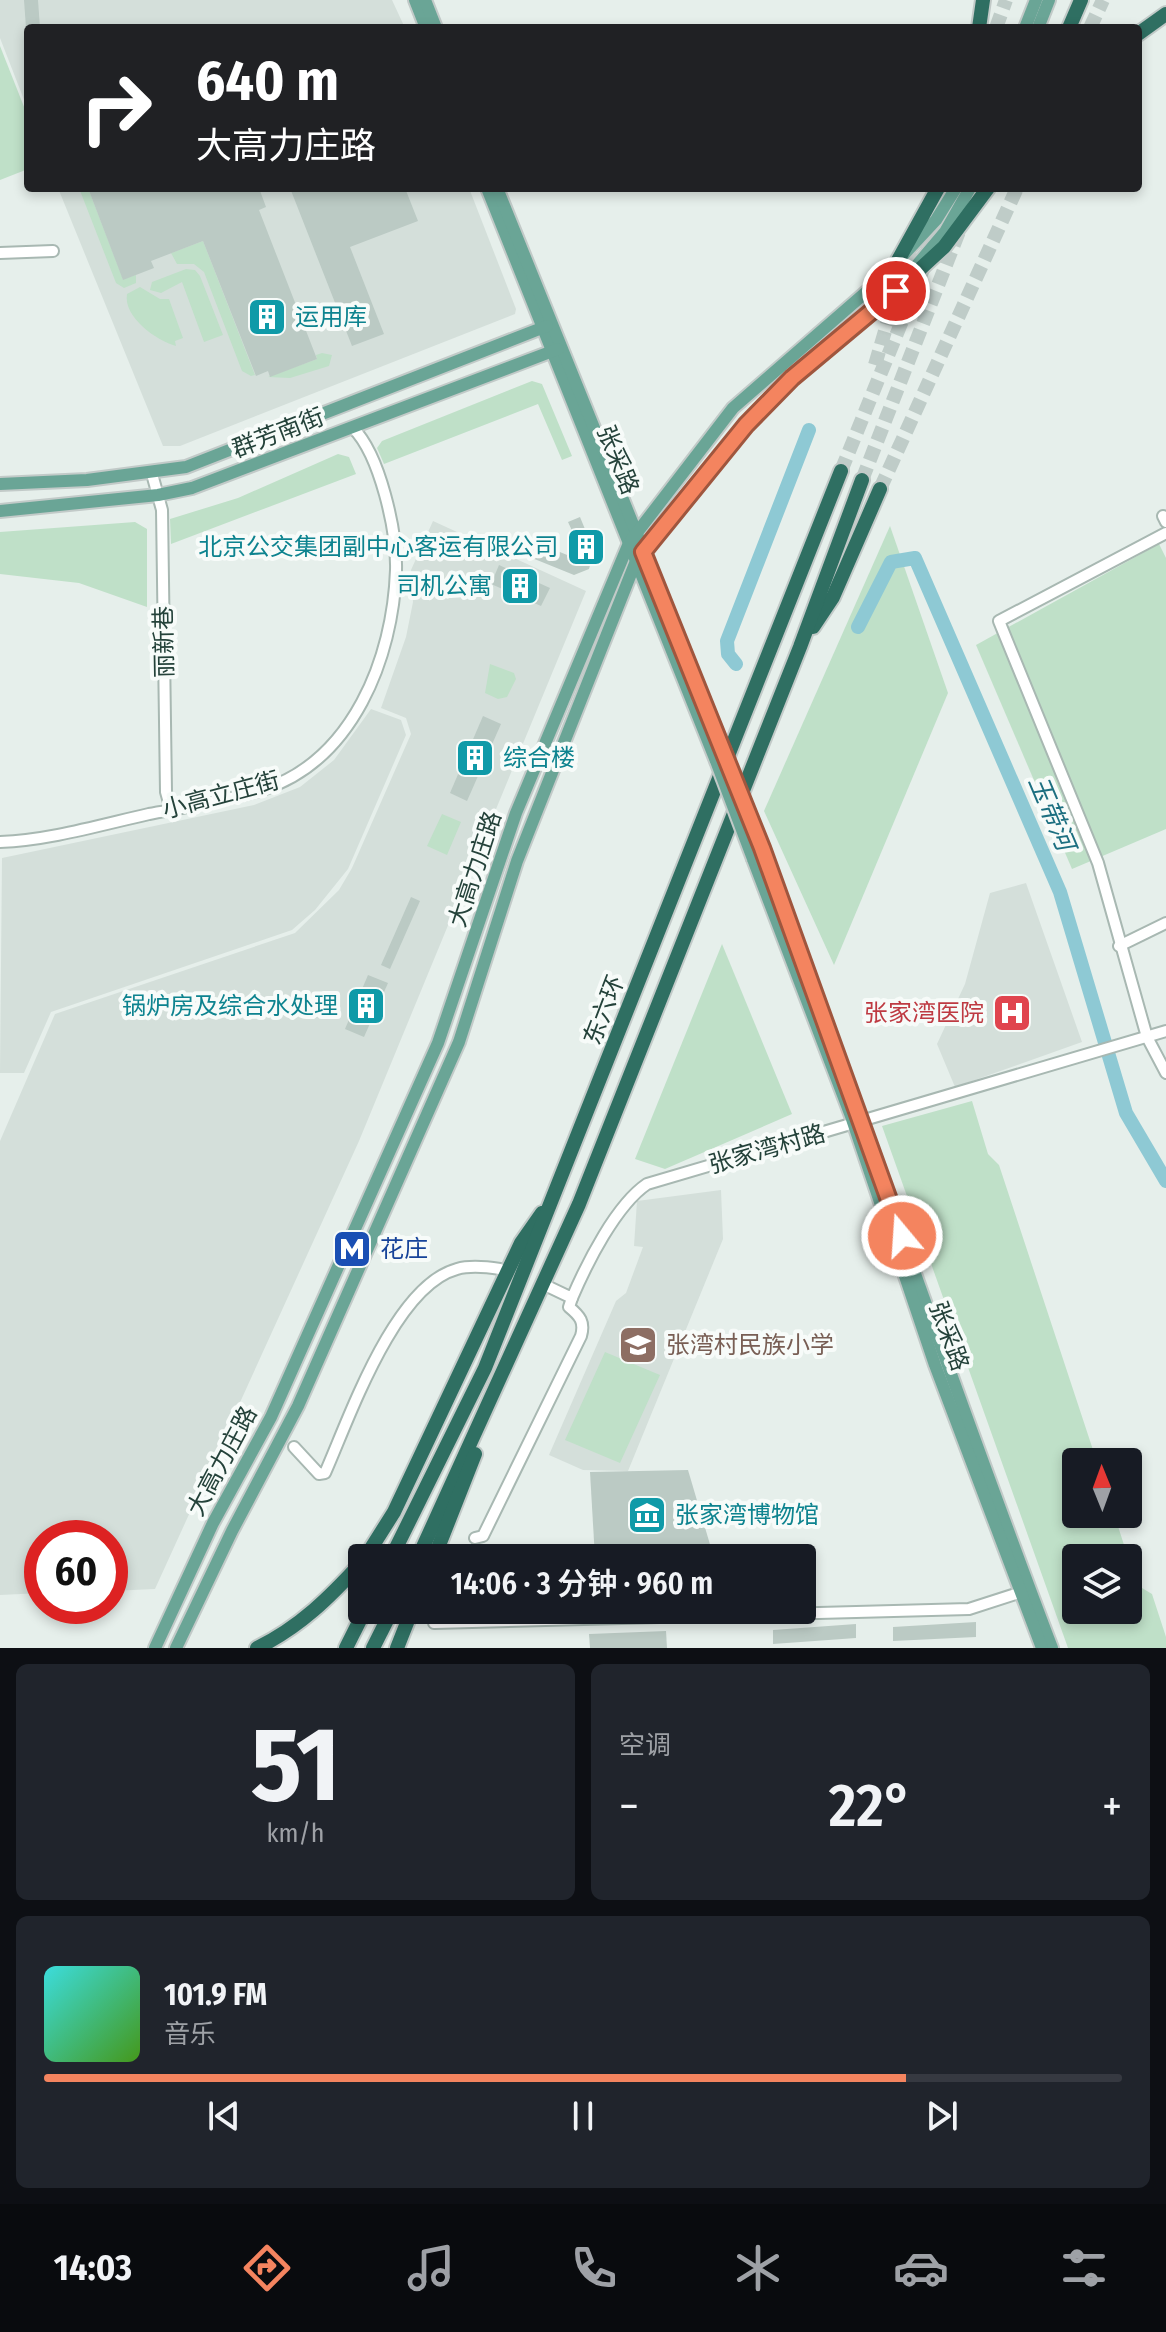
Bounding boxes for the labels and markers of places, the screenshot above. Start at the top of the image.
pin [862,257,930,325]
building icon: 运用库 [246,296,288,338]
place label: 运用库 [295,303,367,331]
building icon: 北京公交集团副中心客运有限公司 [565,526,607,568]
place label: 北京公交集团副中心客运有限公司 [198,533,558,561]
building icon: 司机公寓 [499,565,541,607]
place label: 司机公寓 [396,572,492,600]
building icon: 综合楼 [454,737,496,779]
place label: 综合楼 [503,744,575,772]
building icon: 锅炉房及综合水处理 [345,985,387,1027]
place label: 锅炉房及综合水处理 [122,992,338,1020]
hospital icon: 张家湾医院 [991,992,1033,1034]
place label: 张家湾医院 [864,999,984,1027]
metro station icon: 花庄 [331,1228,373,1270]
place label: 花庄 [380,1235,428,1263]
school or university icon: 张湾村民族小学 [617,1324,659,1366]
place label: 张湾村民族小学 [666,1331,834,1359]
museum icon: 张家湾博物馆 [626,1494,668,1536]
place label: 张家湾博物馆 [675,1501,819,1529]

